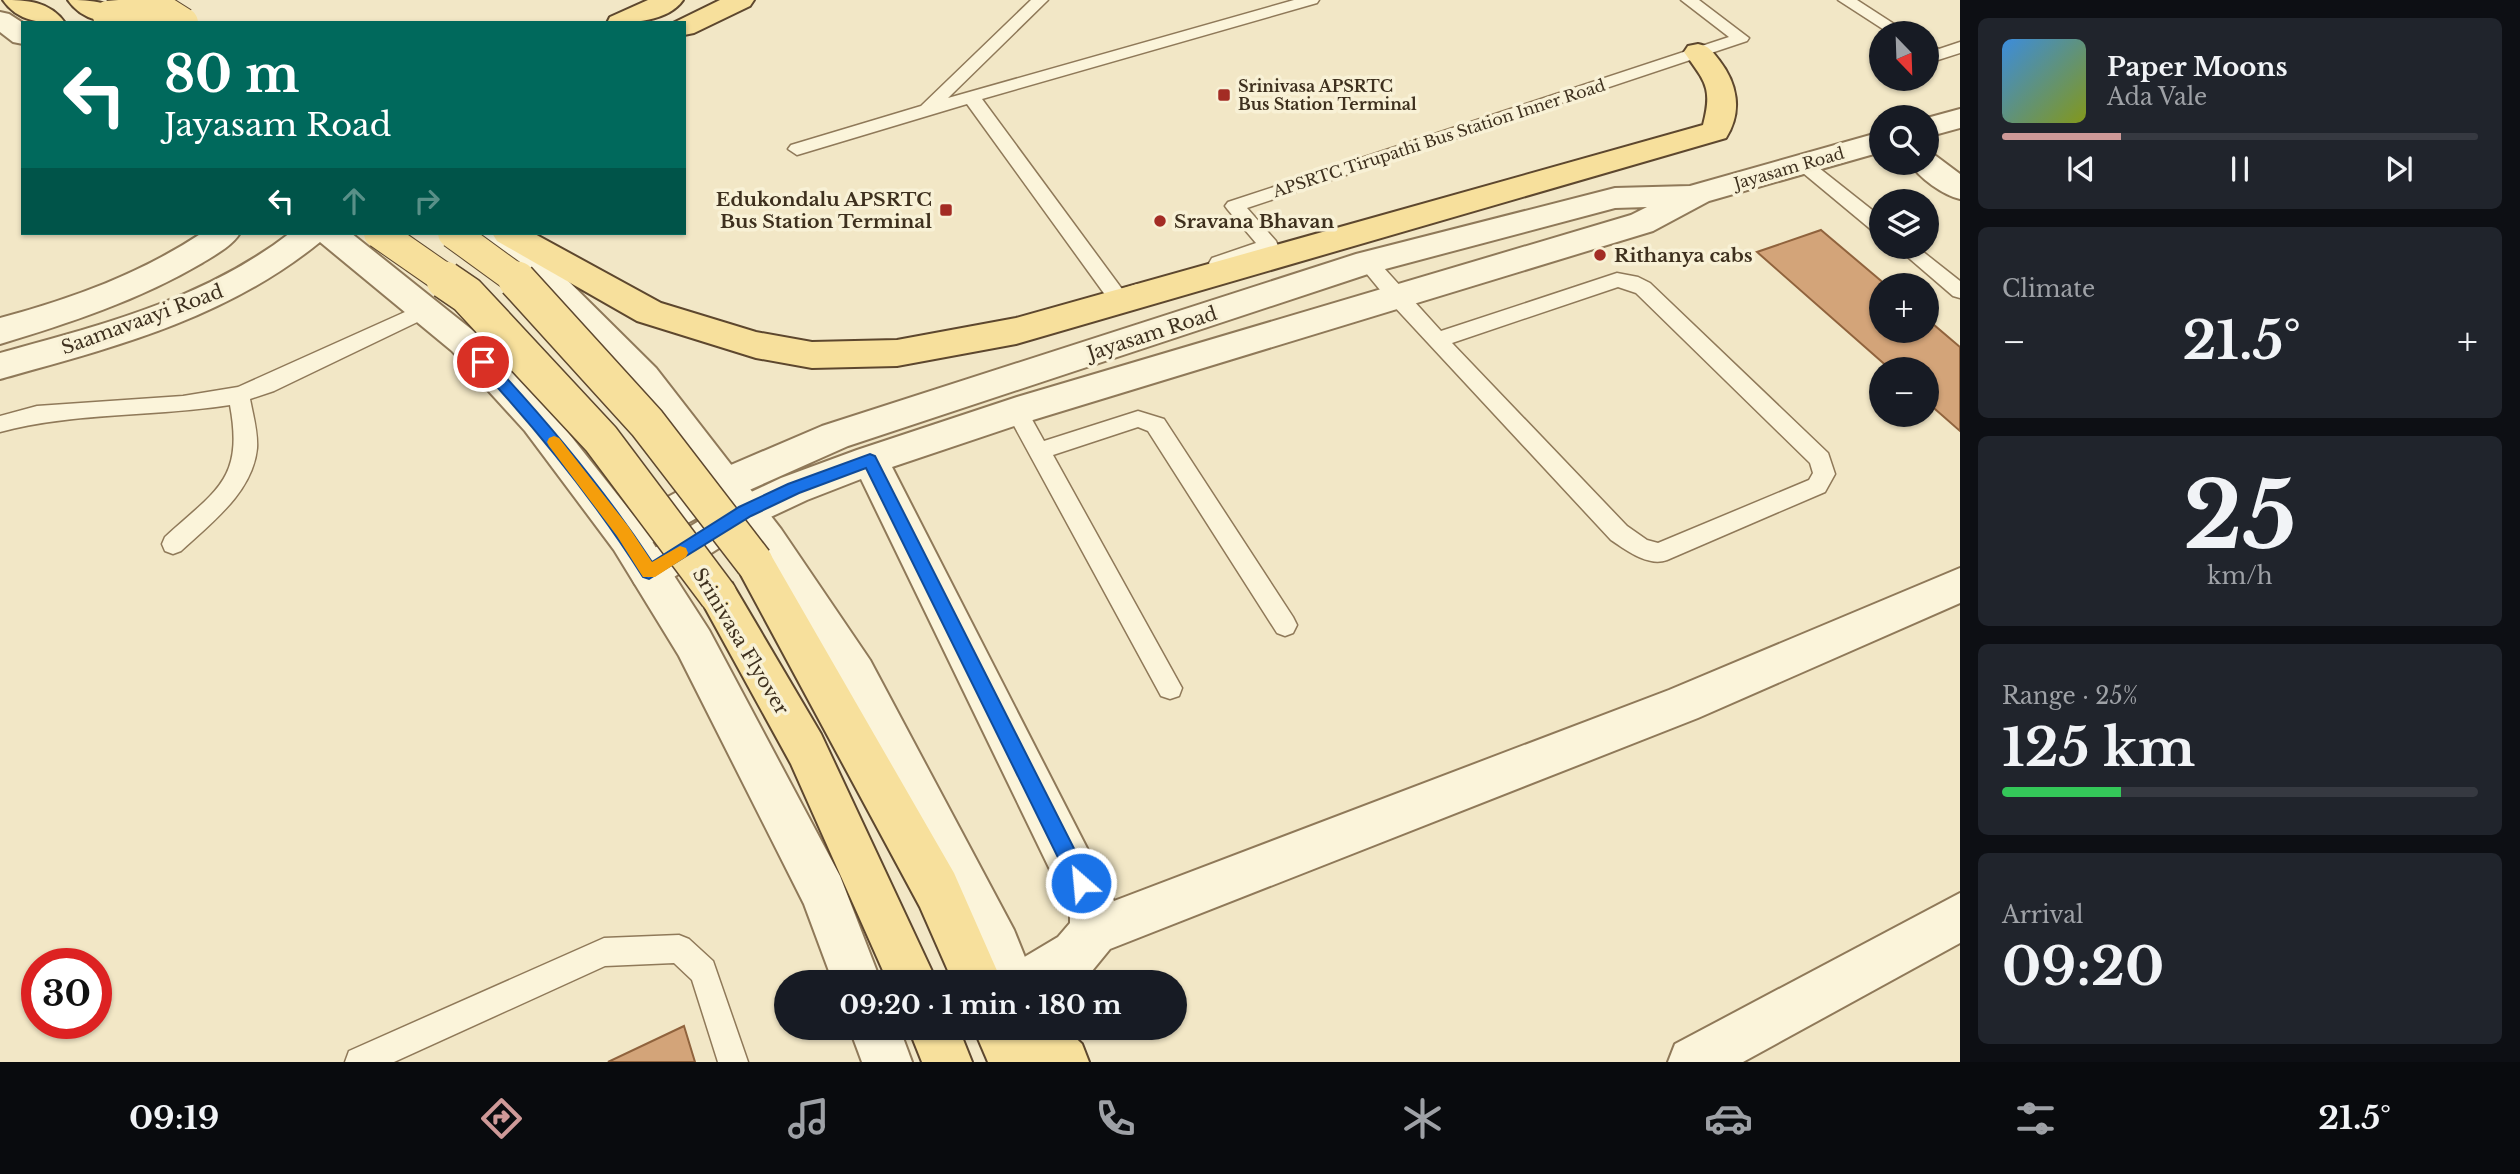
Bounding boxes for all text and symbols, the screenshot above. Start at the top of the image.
north arrow [1869,21,1939,91]
map controls [1869,21,1939,427]
text: 80 m [164,44,299,105]
icon: left [49,49,140,140]
text: Paper Moons [2107,51,2288,83]
street label: APSRTC Tirupathi Bus Station Inner Road [1269,75,1608,202]
place label: Srinivasa APSRTC Bus Station Terminal [1238,76,1417,114]
text: Ada Vale [2107,83,2207,111]
marker: Srinivasa APSRTC Bus Station Terminal [1216,87,1232,103]
text: Jayasam Road [164,105,391,145]
button: search [1869,105,1939,175]
street label: Jayasam Road [1730,143,1847,194]
icon: previous [2062,150,2100,188]
icon: pause [2221,150,2259,188]
icon: next [2380,150,2418,188]
icon: left [262,182,300,220]
icon: ahead [335,182,373,220]
icon: right [408,182,446,220]
place label: Edukondalu APSRTC Bus Station Terminal [716,188,932,233]
button: layers [1869,189,1939,259]
marker: Edukondalu APSRTC Bus Station Terminal [938,202,954,218]
place label: Sravana Bhavan [1174,210,1334,233]
marker: Sravana Bhavan [1152,213,1168,229]
place label: Rithanya cabs [1614,244,1753,267]
marker: Rithanya cabs [1592,247,1608,263]
button: + [1869,273,1939,343]
text: Climate [2002,275,2095,303]
street label: Saamavaayi Road [58,279,226,359]
street label: Jayasam Road [1082,302,1220,366]
text: 21.5° [2182,309,2301,373]
text: − [2002,318,2026,365]
text: + [2457,318,2478,365]
pin [453,332,513,392]
icon: arrive [464,343,502,381]
button: − [1869,357,1939,427]
text: 25 [2183,460,2297,573]
text: km/h [2207,562,2273,590]
street label: Srinivasa Flyover [688,564,794,719]
text: Range · 25% [2002,682,2138,710]
text: 125 km [2002,716,2195,780]
position arrow [1044,846,1118,920]
text: Arrival [2002,901,2083,929]
text: 09:20 [2002,935,2164,999]
speed limit sign: 30 [21,948,112,1039]
text: 09:20 · 1 min · 180 m [840,989,1121,1021]
icon: directions [477,1094,526,1143]
icon: music [784,1094,833,1143]
icon: phone [1091,1094,1140,1143]
icon: climate [1398,1094,1447,1143]
icon: car [1704,1094,1753,1143]
icon: filters [2011,1094,2060,1143]
text: 09:19 [129,1098,219,1138]
text: 21.5° [2318,1098,2391,1138]

